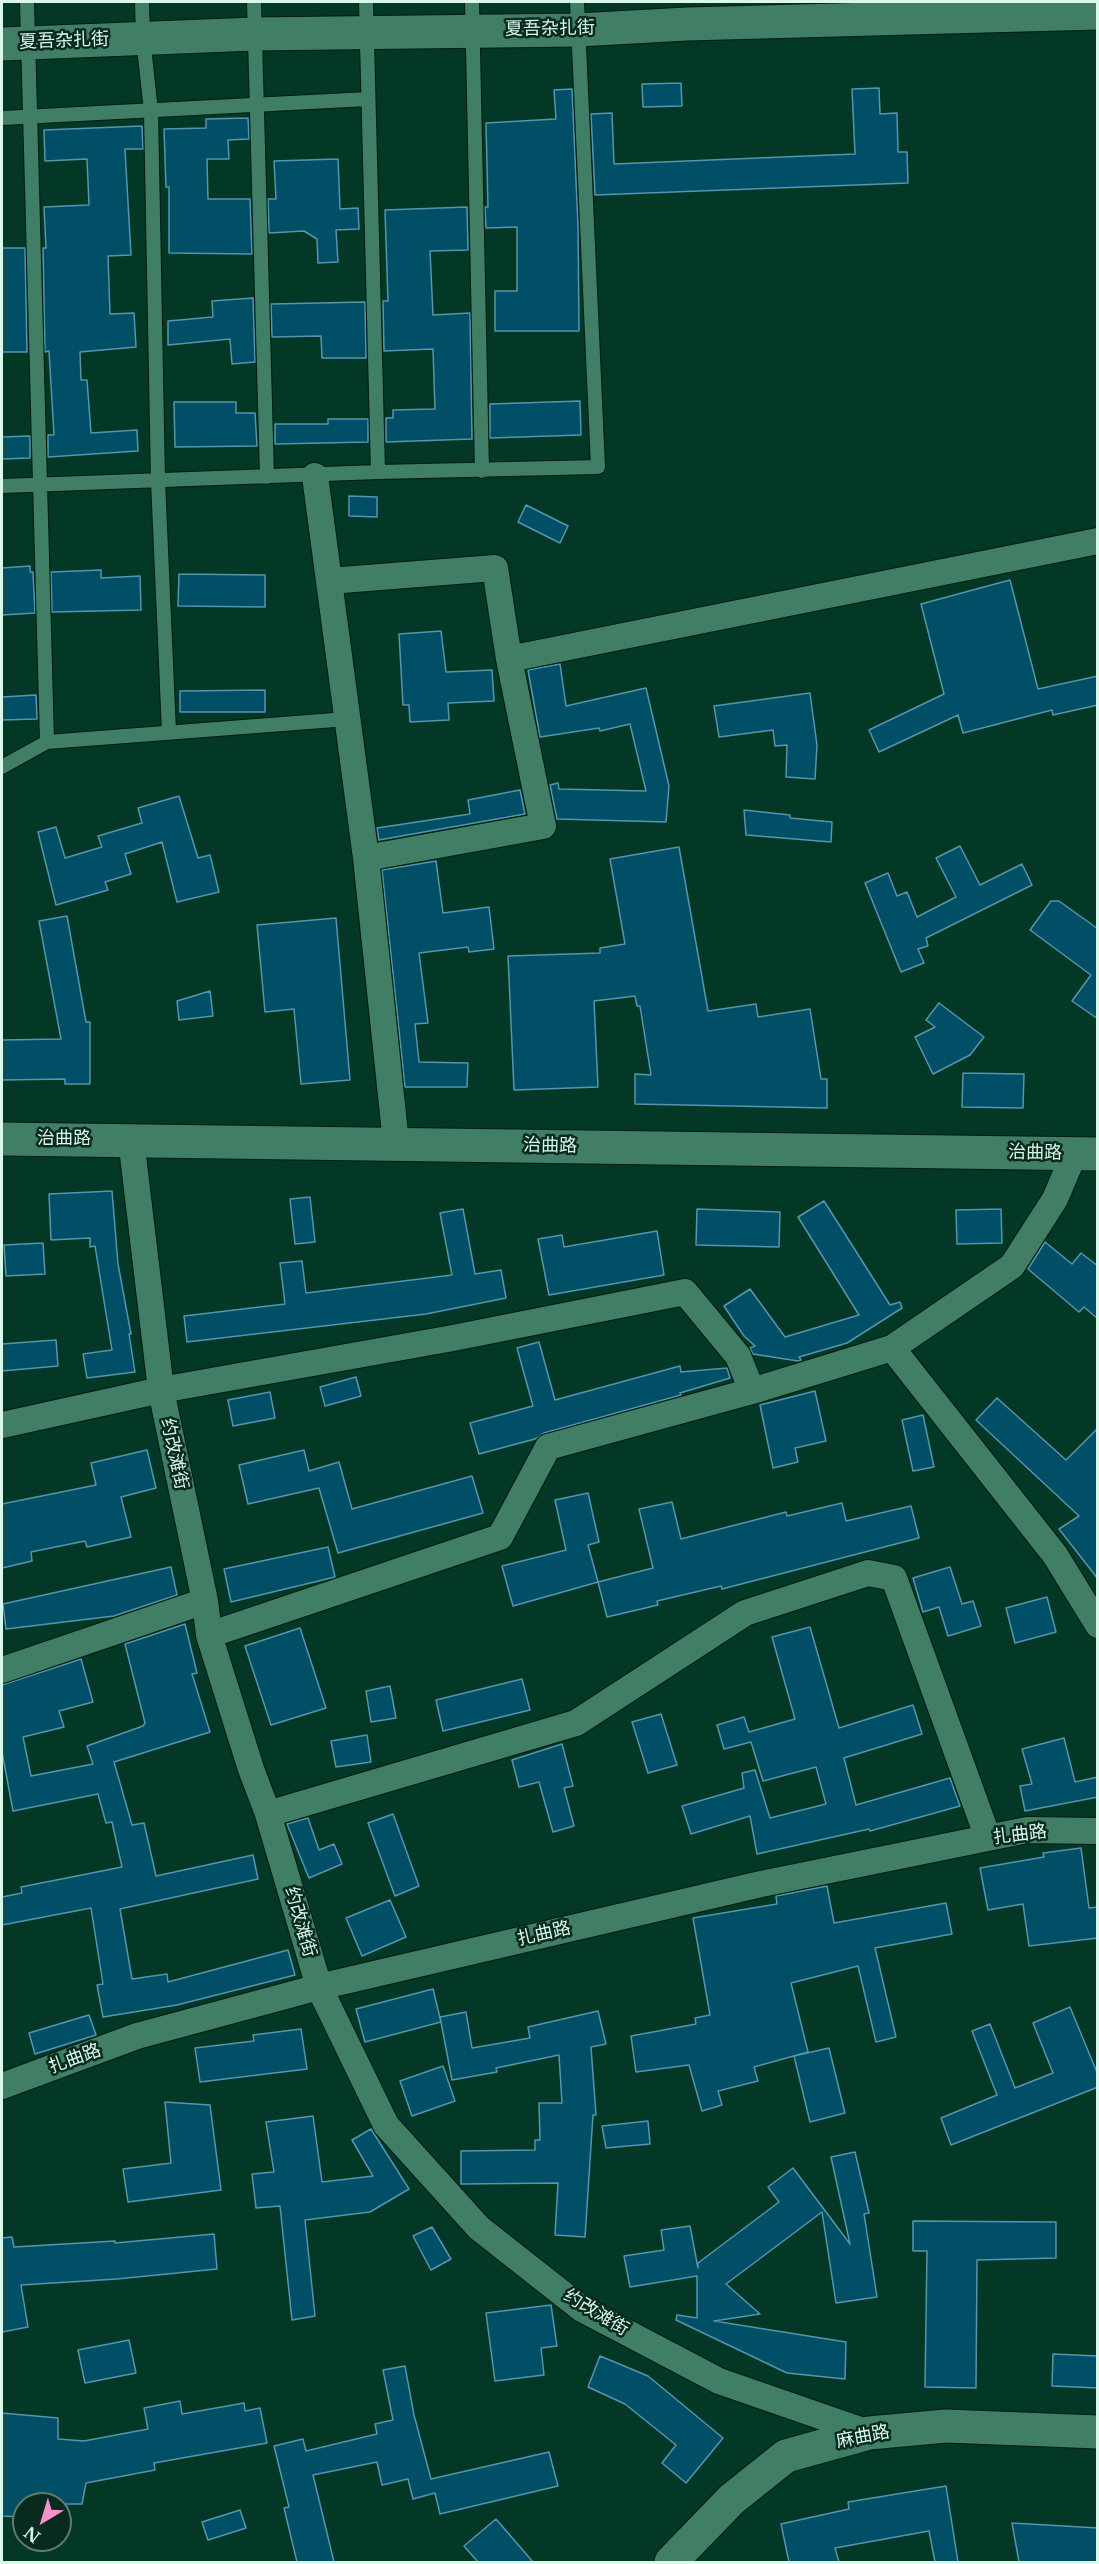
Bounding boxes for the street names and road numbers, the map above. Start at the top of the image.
street label: 夏吾杂扎街 [505,17,595,41]
street label: 夏吾杂扎街 [19,29,109,53]
street label: 治曲路 [37,1128,91,1150]
street label: 治曲路 [523,1135,577,1157]
street label: 治曲路 [1008,1142,1062,1164]
street label: 约改滩街 [156,1417,192,1491]
street label: 扎曲路 [992,1821,1048,1849]
street label: 约改滩街 [280,1884,320,1960]
street label: 扎曲路 [515,1917,573,1951]
street label: 扎曲路 [46,2040,104,2078]
street label: 约改滩街 [560,2285,632,2341]
street label: 麻曲路 [834,2421,892,2453]

